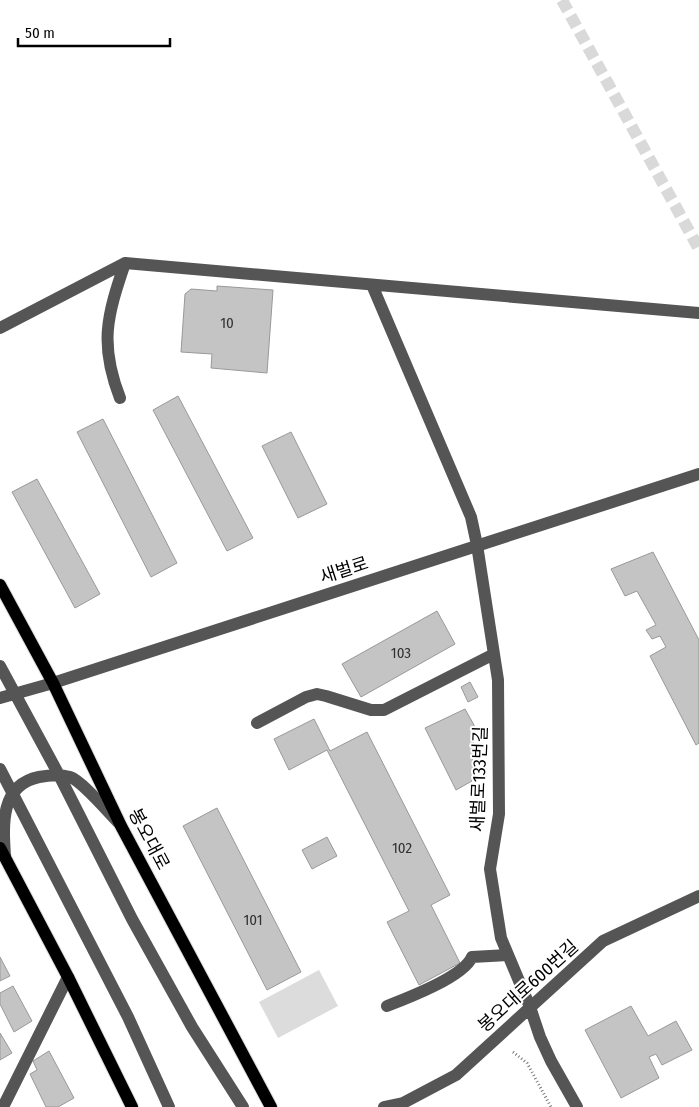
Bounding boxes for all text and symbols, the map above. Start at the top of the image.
scale bar [18,15,170,47]
text: 50 m [25,24,55,42]
house number: 10 [220,314,234,332]
street label: 새벌로 [317,552,371,588]
house number: 103 [391,644,411,662]
street label: 새벌로133번길 [466,726,492,832]
street label: 봉오대로 [124,805,174,873]
house number: 102 [392,839,412,857]
house number: 101 [243,911,263,929]
street label: 봉오대로600번길 [473,935,583,1037]

